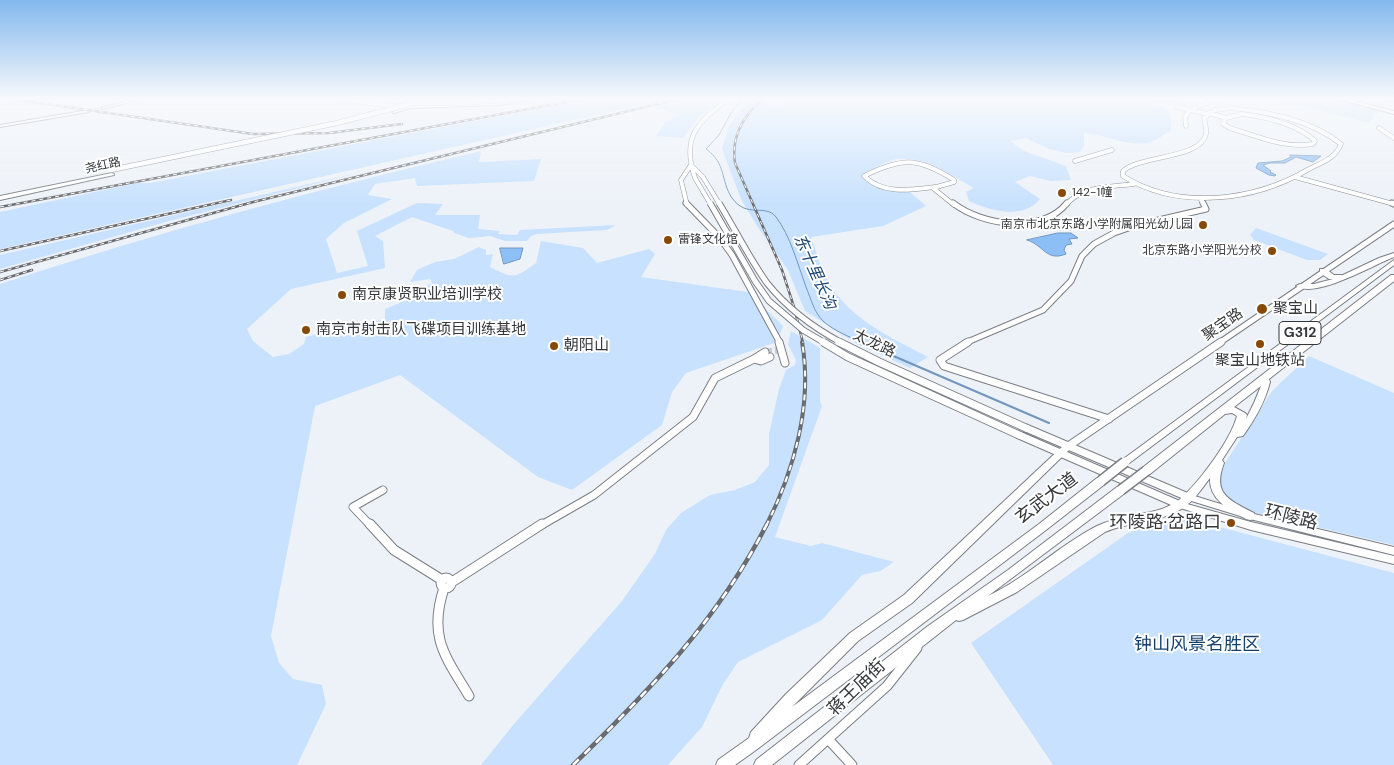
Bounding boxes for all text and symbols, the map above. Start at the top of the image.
street label: 尧红路 [84,155,122,177]
place label: 142-1幢 [1072,186,1112,200]
marker: 142-1幢 [1056,187,1068,199]
place label: 南京市北京东路小学附属阳光幼儿园 [1001,218,1193,232]
marker: 南京市北京东路小学附属阳光幼儿园 [1197,219,1209,231]
water label: 东十里长沟 [789,232,839,312]
place label: 雷锋文化馆 [678,233,738,247]
marker: 雷锋文化馆 [662,234,674,246]
place label: 北京东路小学阳光分校 [1142,244,1262,258]
marker: 北京东路小学阳光分校 [1266,245,1278,257]
place label: 南京康贤职业培训学校 [352,286,502,304]
marker: 南京康贤职业培训学校 [336,289,348,301]
place label: 聚宝山 [1273,300,1318,318]
marker: 聚宝山 [1255,302,1269,316]
street label: 聚宝路 [1199,305,1247,345]
place label: 南京市射击队飞碟项目训练基地 [316,321,526,339]
road number: G312 [1279,322,1321,344]
marker: 南京市射击队飞碟项目训练基地 [300,324,312,336]
street label: 太龙路 [850,326,898,362]
place label: 朝阳山 [564,337,609,355]
marker: 聚宝山地铁站 [1254,338,1266,350]
marker: 朝阳山 [548,340,560,352]
place label: 聚宝山地铁站 [1215,352,1305,370]
street label: 玄武大道 [1012,469,1082,529]
street label: 环陵路 [1262,501,1320,535]
place label: 环陵路·岔路口 [1109,512,1221,534]
marker: 环陵路·岔路口 [1225,517,1237,529]
park label: 钟山风景名胜区 [1134,634,1260,656]
street label: 蒋王庙街 [824,655,890,721]

